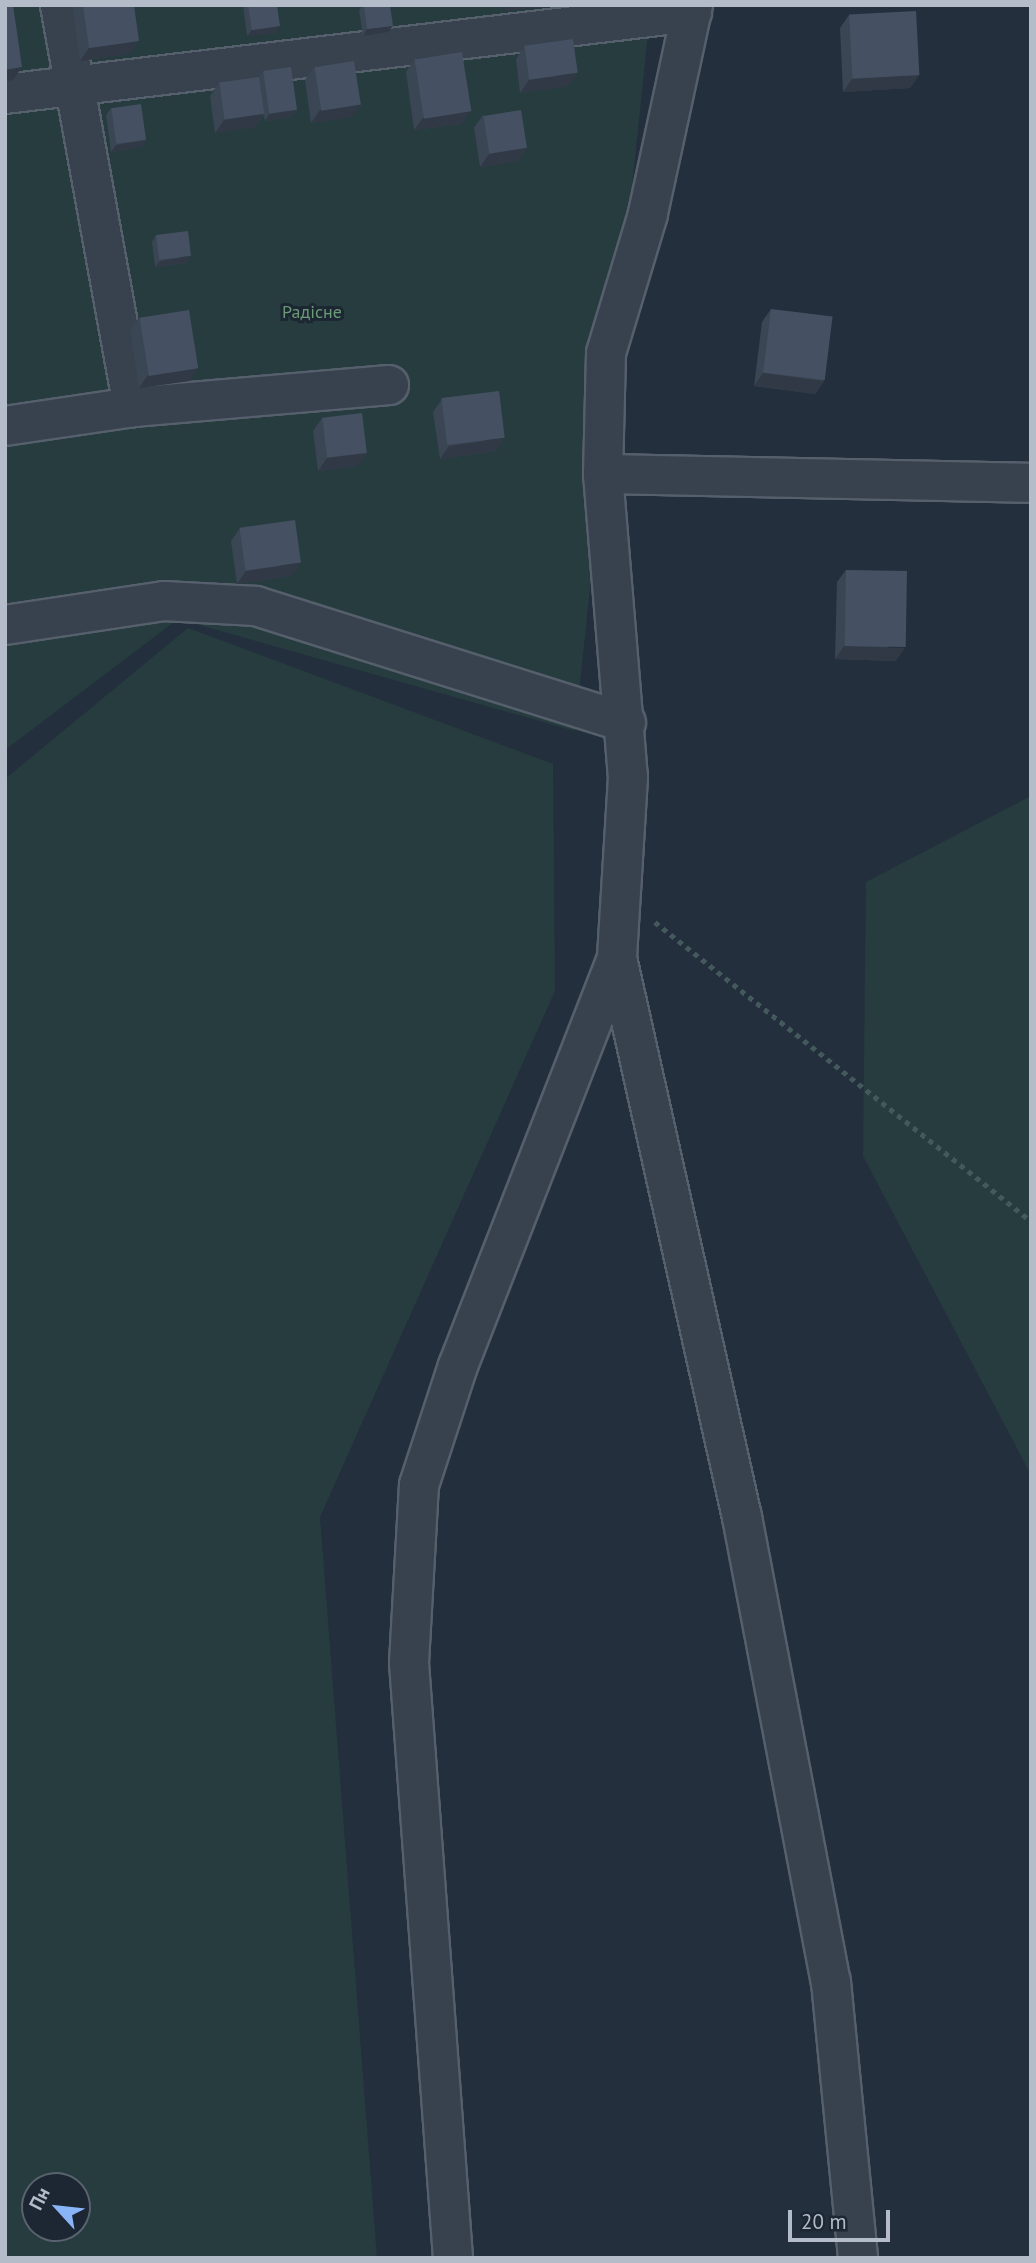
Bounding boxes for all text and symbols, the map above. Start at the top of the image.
park label: Радісне [282,301,342,323]
north arrow [21,2172,91,2242]
text: Пн [23,2183,55,2214]
scale bar [791,2196,892,2240]
text: 20 m [801,2208,847,2235]

